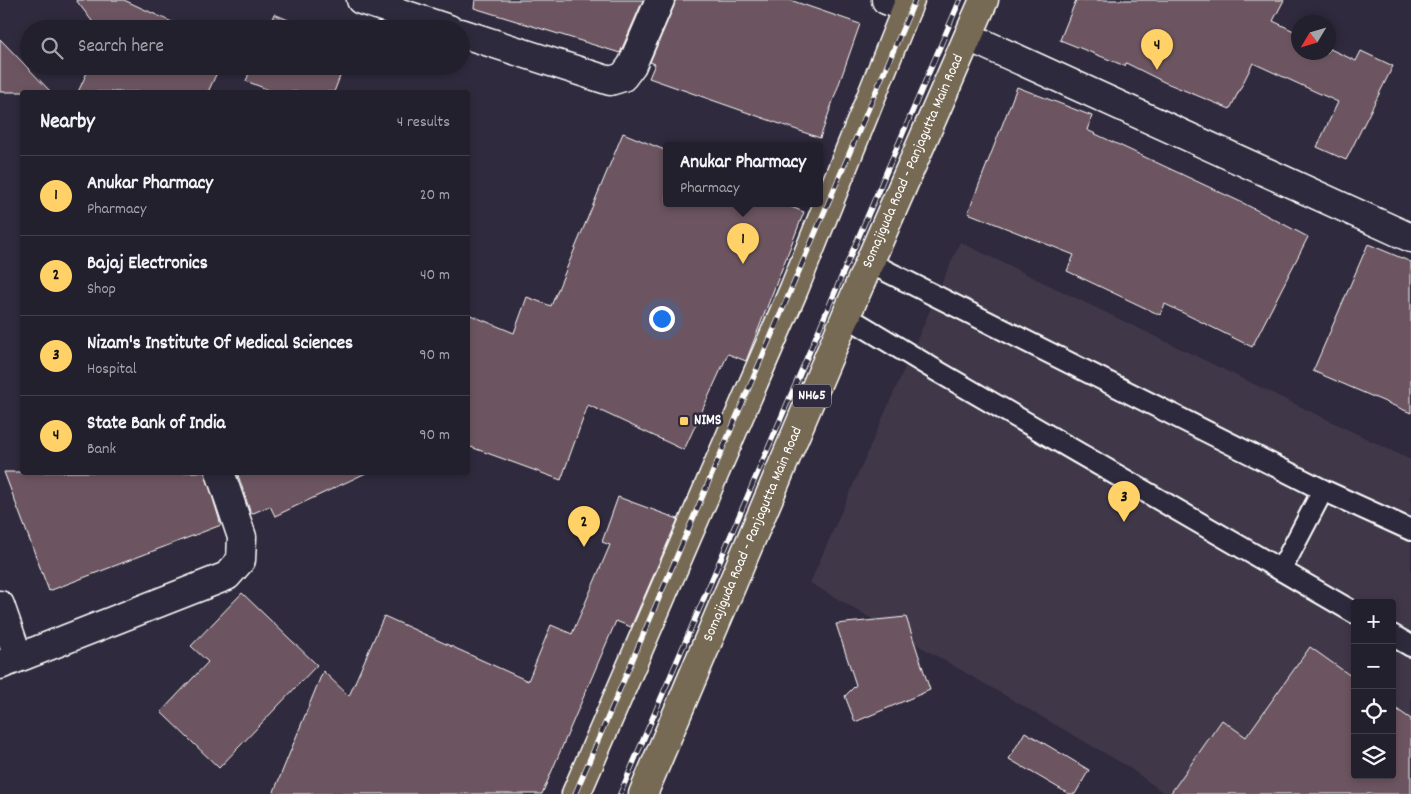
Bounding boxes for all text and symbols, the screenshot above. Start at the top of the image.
north arrow [1291,15,1336,60]
search box [20,20,470,75]
pin: 4 [1141,29,1173,70]
icon: search [38,34,66,62]
text: Search here [78,34,164,61]
street label: Somajiguda Road - Panjagutta Main Road [857,51,970,272]
text: Nearby [40,108,95,138]
text: 4 results [397,111,450,134]
popup [663,142,823,207]
text: Anukar Pharmacy [680,150,806,177]
text: Anukar Pharmacy [87,171,213,198]
text: Pharmacy [680,177,739,200]
text: 1 [54,184,58,207]
text: 20 m [420,184,450,207]
text: Pharmacy [87,198,146,221]
pin: 1 [727,223,759,264]
text: Bajaj Electronics [87,251,208,278]
text: 2 [53,264,60,287]
text: 40 m [420,264,450,287]
text: Shop [87,278,116,301]
your location [649,306,675,332]
text: Nizam's Institute Of Medical Sciences [87,331,353,358]
text: 3 [52,344,60,367]
text: 90 m [419,344,450,367]
text: Hospital [87,358,137,381]
road number: NH65 [793,384,831,408]
place label: NIMS [694,410,722,432]
text: State Bank of India [87,411,225,438]
marker: NIMS [678,415,690,427]
text: 4 [53,424,59,447]
text: 90 m [419,424,450,447]
street label: Somajiguda Road - Panjagutta Main Road [698,424,809,645]
text: Bank [87,438,116,461]
pin: 3 [1108,481,1140,522]
pin: 2 [568,506,600,547]
map controls [1351,599,1396,779]
button: + [1351,599,1396,644]
button: − [1351,644,1396,689]
button: locate [1351,689,1396,734]
button: layers [1351,734,1396,779]

